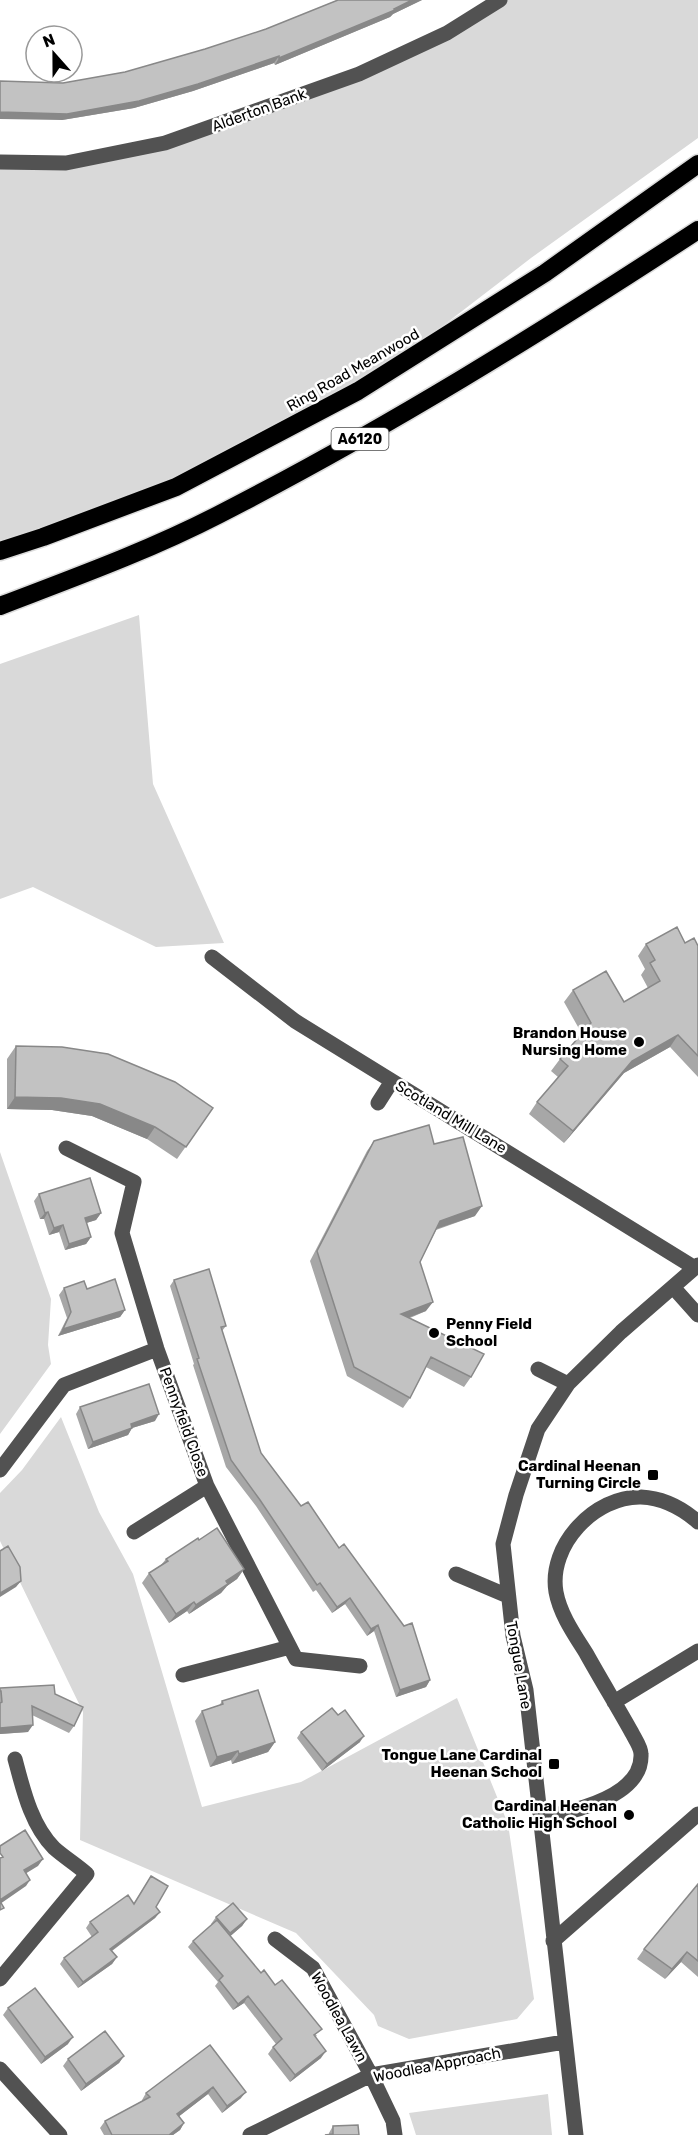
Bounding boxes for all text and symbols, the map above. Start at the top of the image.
north arrow [24,24,84,84]
text: N [40,30,58,51]
street label: Alderton Bank [209,85,309,135]
street label: Ring Road Meanwood [284,325,422,415]
road number: A6120 [332,428,388,450]
place label: Brandon House Nursing Home [513,1024,627,1059]
marker: Brandon House Nursing Home [632,1035,646,1049]
street label: Scotland Mill Lane [392,1077,510,1157]
place label: Penny Field School [446,1315,532,1350]
marker: Penny Field School [427,1326,441,1340]
street label: Pennyfield Close [156,1365,212,1479]
place label: Cardinal Heenan Turning Circle [518,1457,641,1492]
marker: Cardinal Heenan Turning Circle [646,1468,660,1482]
street label: Tongue Lane [502,1619,536,1711]
place label: Tongue Lane Cardinal Heenan School [382,1746,542,1781]
marker: Tongue Lane Cardinal Heenan School [547,1757,561,1771]
place label: Cardinal Heenan Catholic High School [462,1797,617,1832]
marker: Cardinal Heenan Catholic High School [622,1808,636,1822]
street label: Woodlea Lawn [307,1969,371,2065]
street label: Woodlea Approach [372,2044,502,2086]

